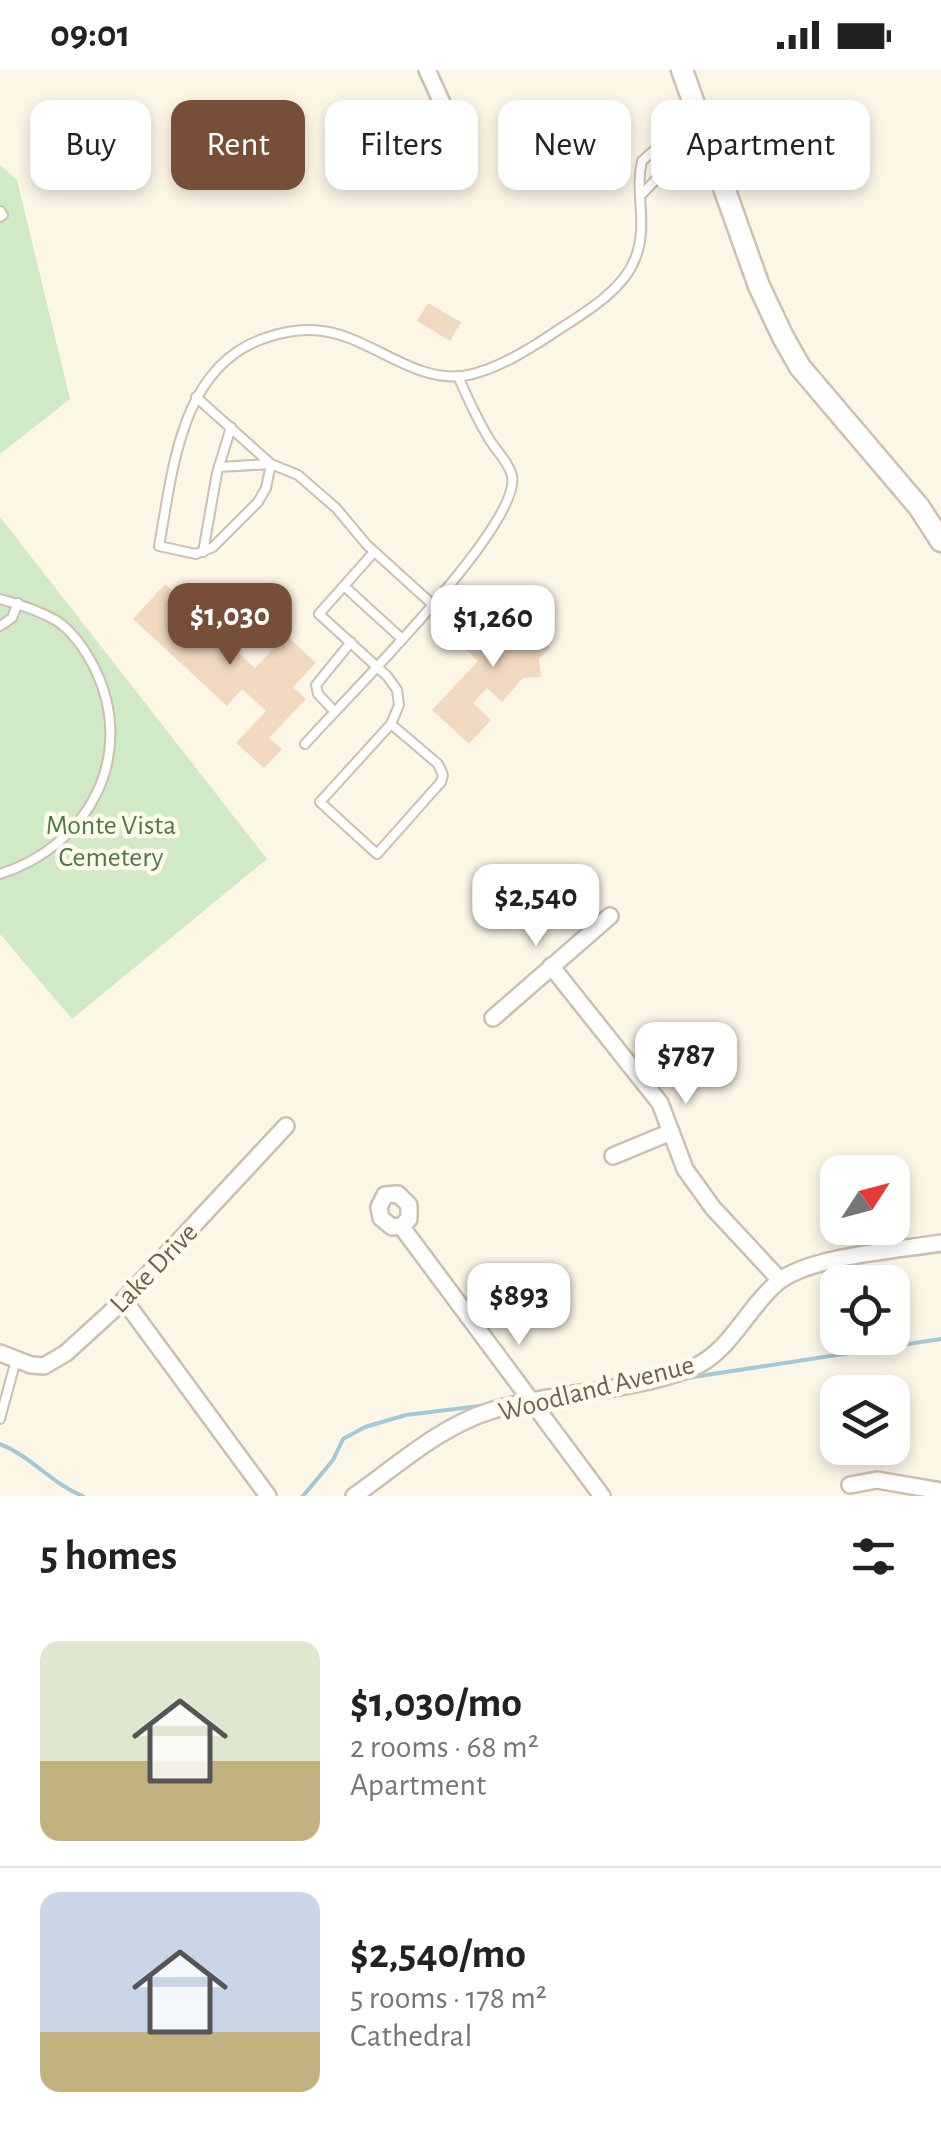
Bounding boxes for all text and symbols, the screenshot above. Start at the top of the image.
text: 09:01 [50,16,130,54]
chip: Buy [30,100,151,190]
chip: Rent [171,100,305,190]
chip: Filters [325,100,478,190]
chip: New [498,100,631,190]
chip: Apartment [651,100,870,190]
pin: $1,030 [149,583,311,668]
pin: $1,260 [412,585,574,670]
text: $1,030 [190,599,270,631]
text: $1,260 [453,601,533,633]
park label: Monte Vista Cemetery [46,812,176,872]
pin: $2,540 [455,864,617,949]
text: $2,540 [494,880,578,912]
pin: $787 [627,1022,745,1107]
text: $787 [657,1038,715,1070]
north arrow [820,1155,910,1245]
map controls [820,1155,910,1465]
street label: Lake Drive [105,1218,204,1319]
pin: $893 [460,1263,578,1348]
button: locate [820,1265,910,1355]
text: $893 [489,1279,549,1311]
street label: Woodland Avenue [496,1351,697,1427]
button: layers [820,1375,910,1465]
icon: filters [846,1529,901,1584]
text: 5 homes [40,1535,177,1577]
icon: home [120,1681,240,1801]
text: $1,030/mo [350,1682,522,1724]
text: 2 rooms · 68 m² [350,1731,539,1763]
text: Apartment [350,1769,486,1801]
icon: home [120,1932,240,2052]
text: $2,540/mo [350,1933,526,1975]
text: 5 rooms · 178 m² [350,1982,547,2014]
text: Cathedral [350,2020,472,2052]

